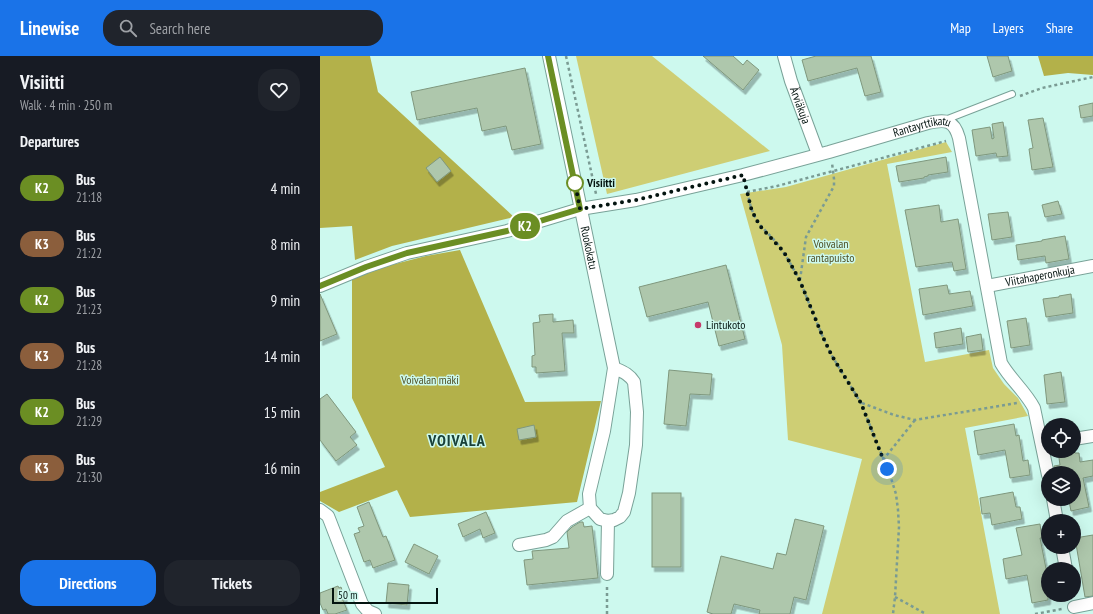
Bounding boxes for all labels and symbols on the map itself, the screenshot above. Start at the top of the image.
street label: Ärviäkuja [787,85,814,126]
street label: Rantayrttikatu [891,113,954,140]
marker: Visiitti [566,174,584,192]
place label: Visiitti [586,175,615,190]
line badge: K2 [507,213,543,239]
street label: Ruokokatu [578,225,601,271]
park label: Voivalan rantapuisto [808,236,854,265]
street label: Viitahaperonkuja [1003,262,1076,290]
place label: Lintukoto [706,317,745,332]
marker: Lintukoto [693,320,703,330]
park label: Voivalan mäki [400,372,459,387]
district label: VOIVALA [427,430,486,450]
your location [877,459,897,479]
scale bar [332,586,438,605]

